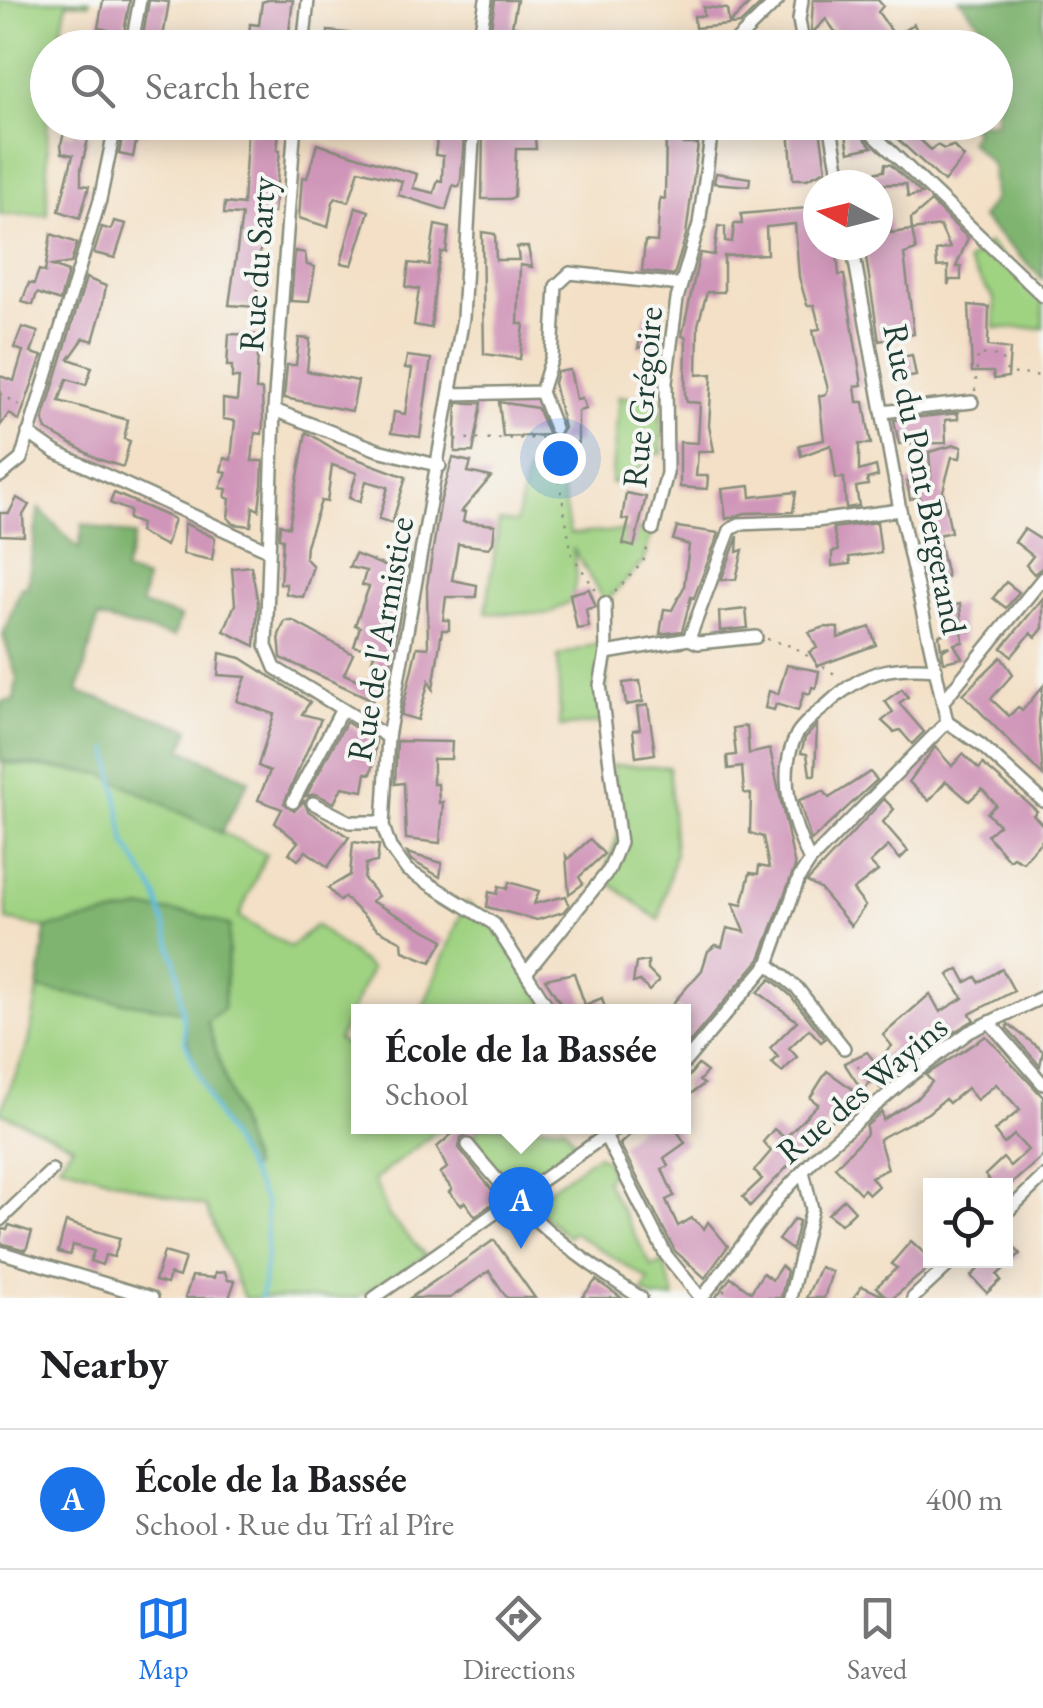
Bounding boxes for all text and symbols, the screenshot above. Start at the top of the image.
search box [30,30,1013,140]
icon: search [65,58,120,113]
text: Search here [145,61,310,110]
north arrow [803,170,893,260]
street label: Rue du Sarty [228,174,285,353]
street label: Rue Grégoire [611,305,672,489]
street label: Rue du Pont Bergerand [873,320,978,638]
your location [535,433,586,484]
street label: Rue de l'Armistice [336,513,423,765]
popup [351,1004,691,1134]
street label: Rue des Wayins [767,1004,956,1173]
text: École de la Bassée [385,1024,657,1073]
text: School [385,1073,468,1115]
pin: A [488,1166,554,1249]
map controls [923,1178,1013,1268]
button: locate [923,1178,1013,1268]
text: Nearby [40,1336,169,1391]
text: École de la Bassée [135,1454,407,1503]
text: A [61,1478,84,1520]
text: 400 m [926,1478,1003,1520]
text: School · Rue du Trî al Pîre [135,1503,454,1545]
tab: Map [136,1591,191,1687]
tab: Directions [463,1591,575,1687]
tab: Saved [847,1591,907,1687]

